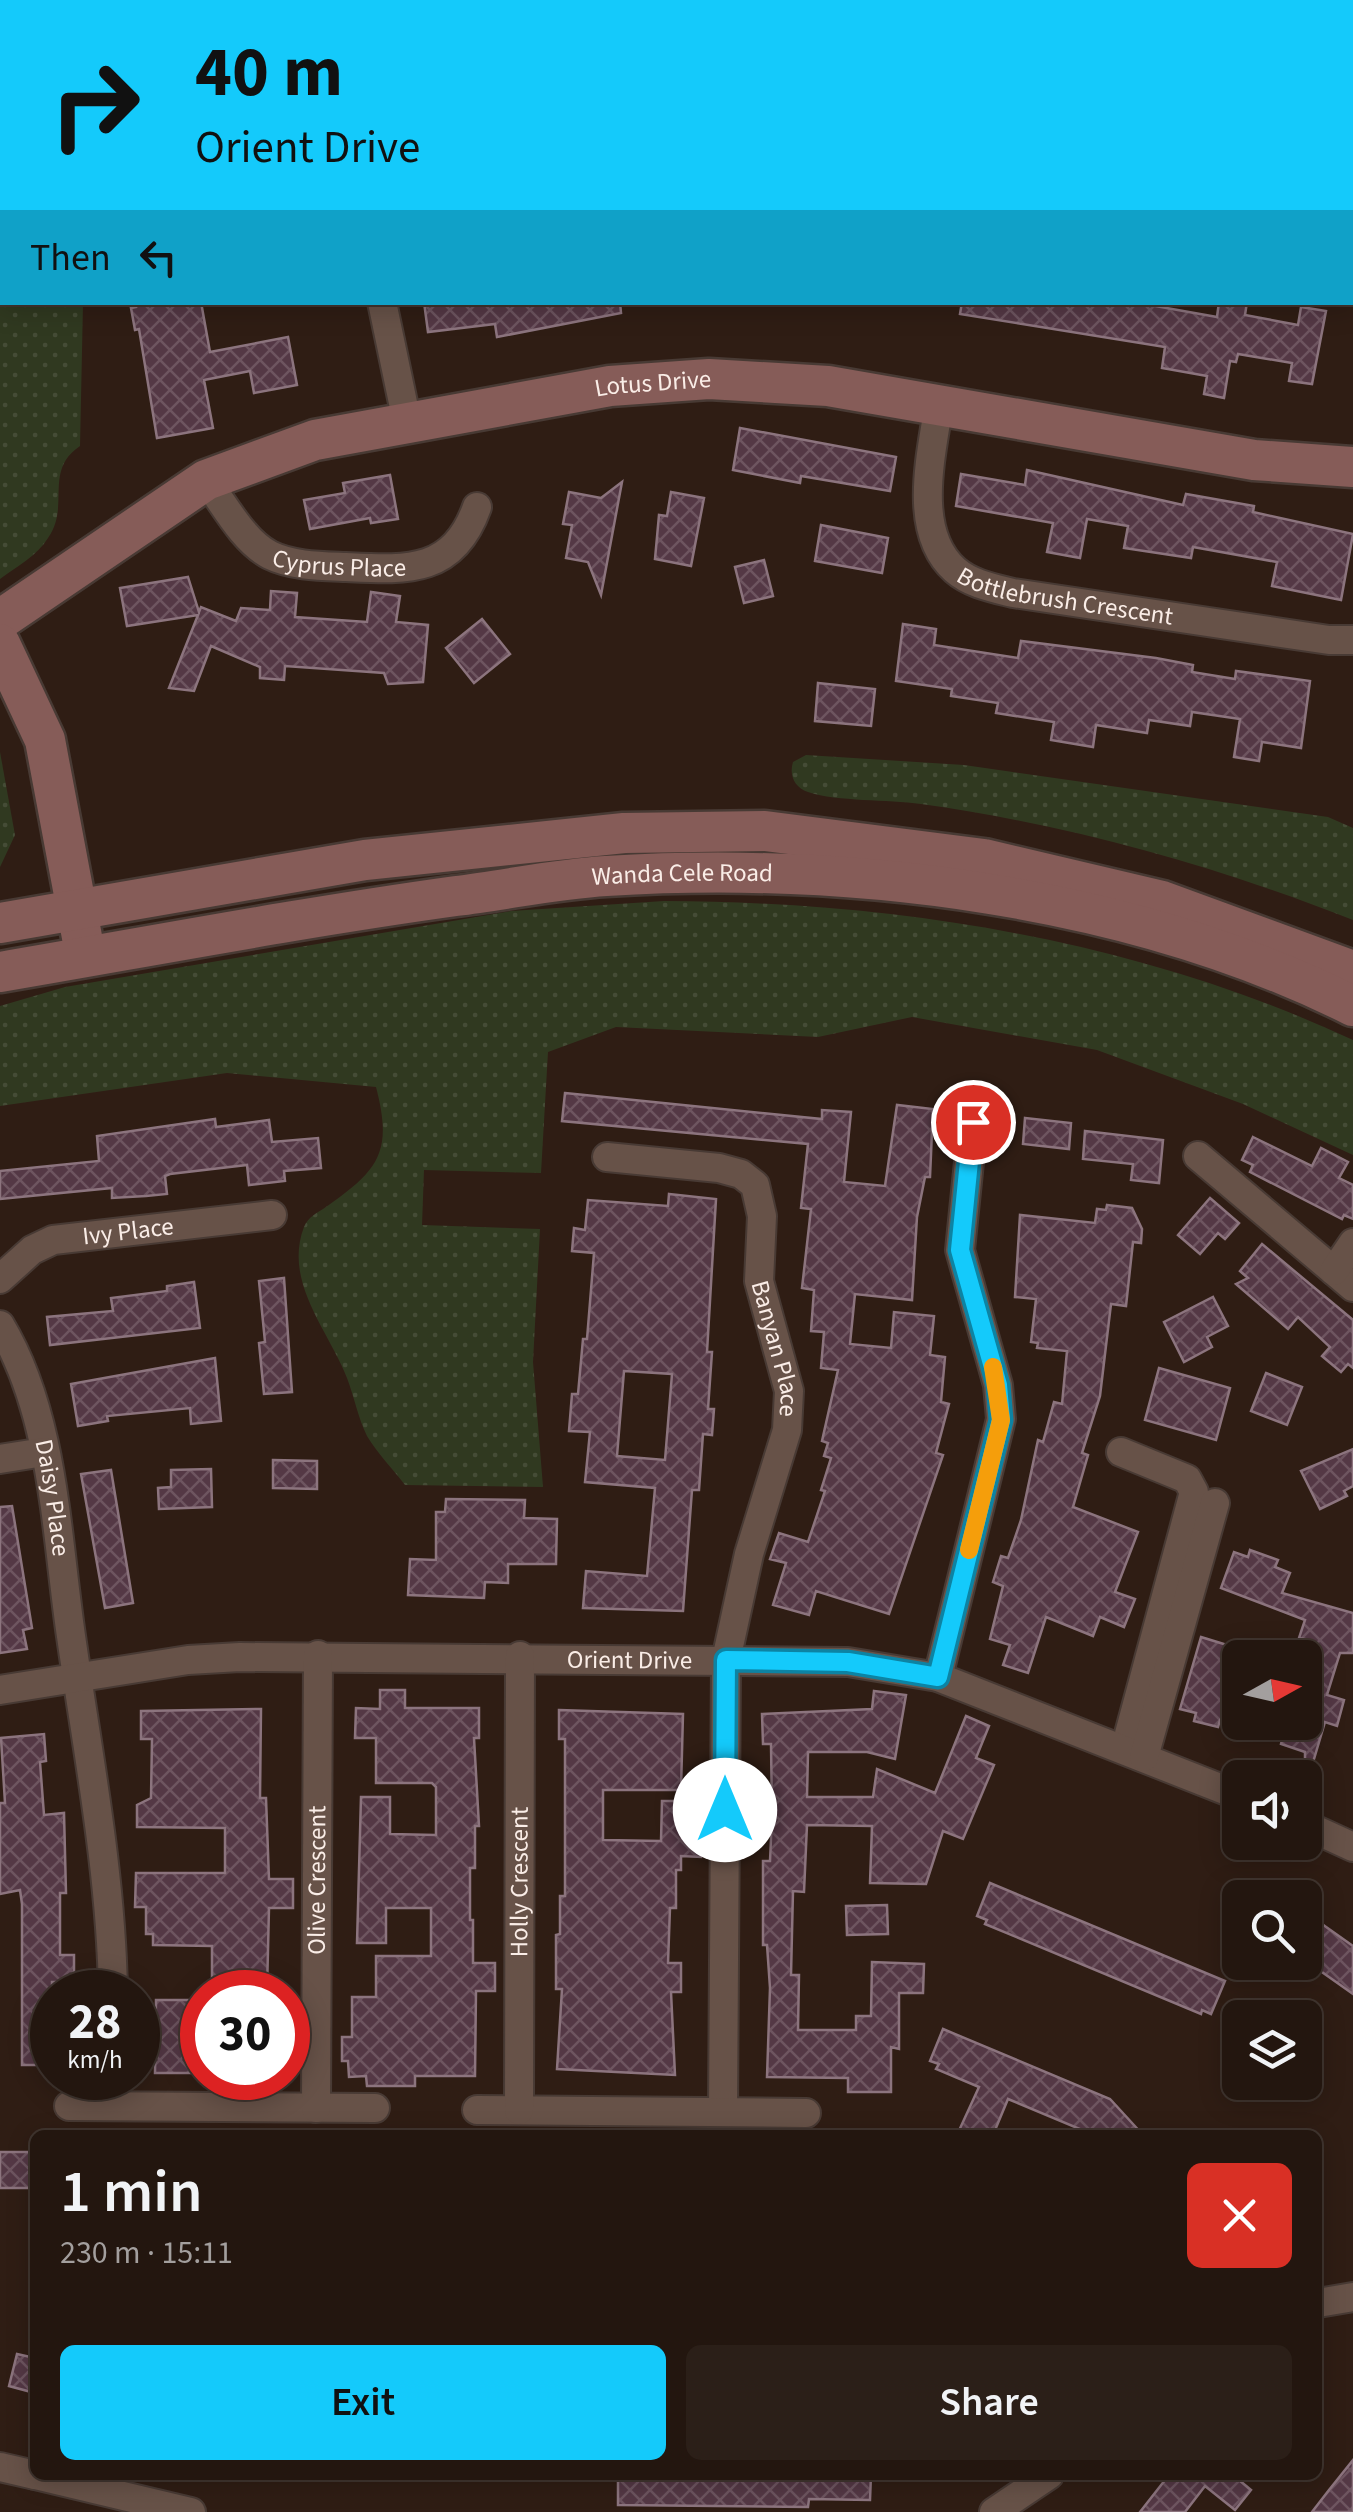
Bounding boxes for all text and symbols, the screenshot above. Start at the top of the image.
text: 40 m [195,23,343,123]
icon: right [30,40,160,170]
text: Orient Drive [195,116,420,180]
icon: left [131,230,186,285]
text: Then [30,231,111,285]
street label: Lotus Drive [592,361,712,406]
street label: Cyprus Place [267,540,407,586]
street label: Bottlebrush Crescent [950,558,1176,635]
street label: Wanda Cele Road [590,855,773,895]
pin [931,1080,1016,1165]
icon: arrive [946,1095,1001,1150]
street label: Ivy Place [81,1208,176,1254]
street label: Banyan Place [742,1276,807,1418]
street label: Daisy Place [26,1436,79,1558]
north arrow [1222,1640,1322,1740]
map controls [1222,1640,1322,2100]
street label: Orient Drive [567,1642,692,1679]
position arrow [673,1758,777,1862]
button: sound [1222,1760,1322,1860]
street label: Olive Crescent [299,1805,335,1955]
street label: Holly Crescent [501,1806,538,1957]
button: search [1222,1880,1322,1980]
speed limit sign: 30 [180,1970,310,2100]
text: 28 [69,1987,121,2058]
button: layers [1222,2000,1322,2100]
text: km/h [67,2042,123,2078]
text: 1 min [60,2150,203,2235]
button: close [1187,2163,1292,2268]
text: 230 m · 15:11 [60,2230,233,2276]
button: Exit [60,2345,666,2460]
button: Share [686,2345,1292,2460]

